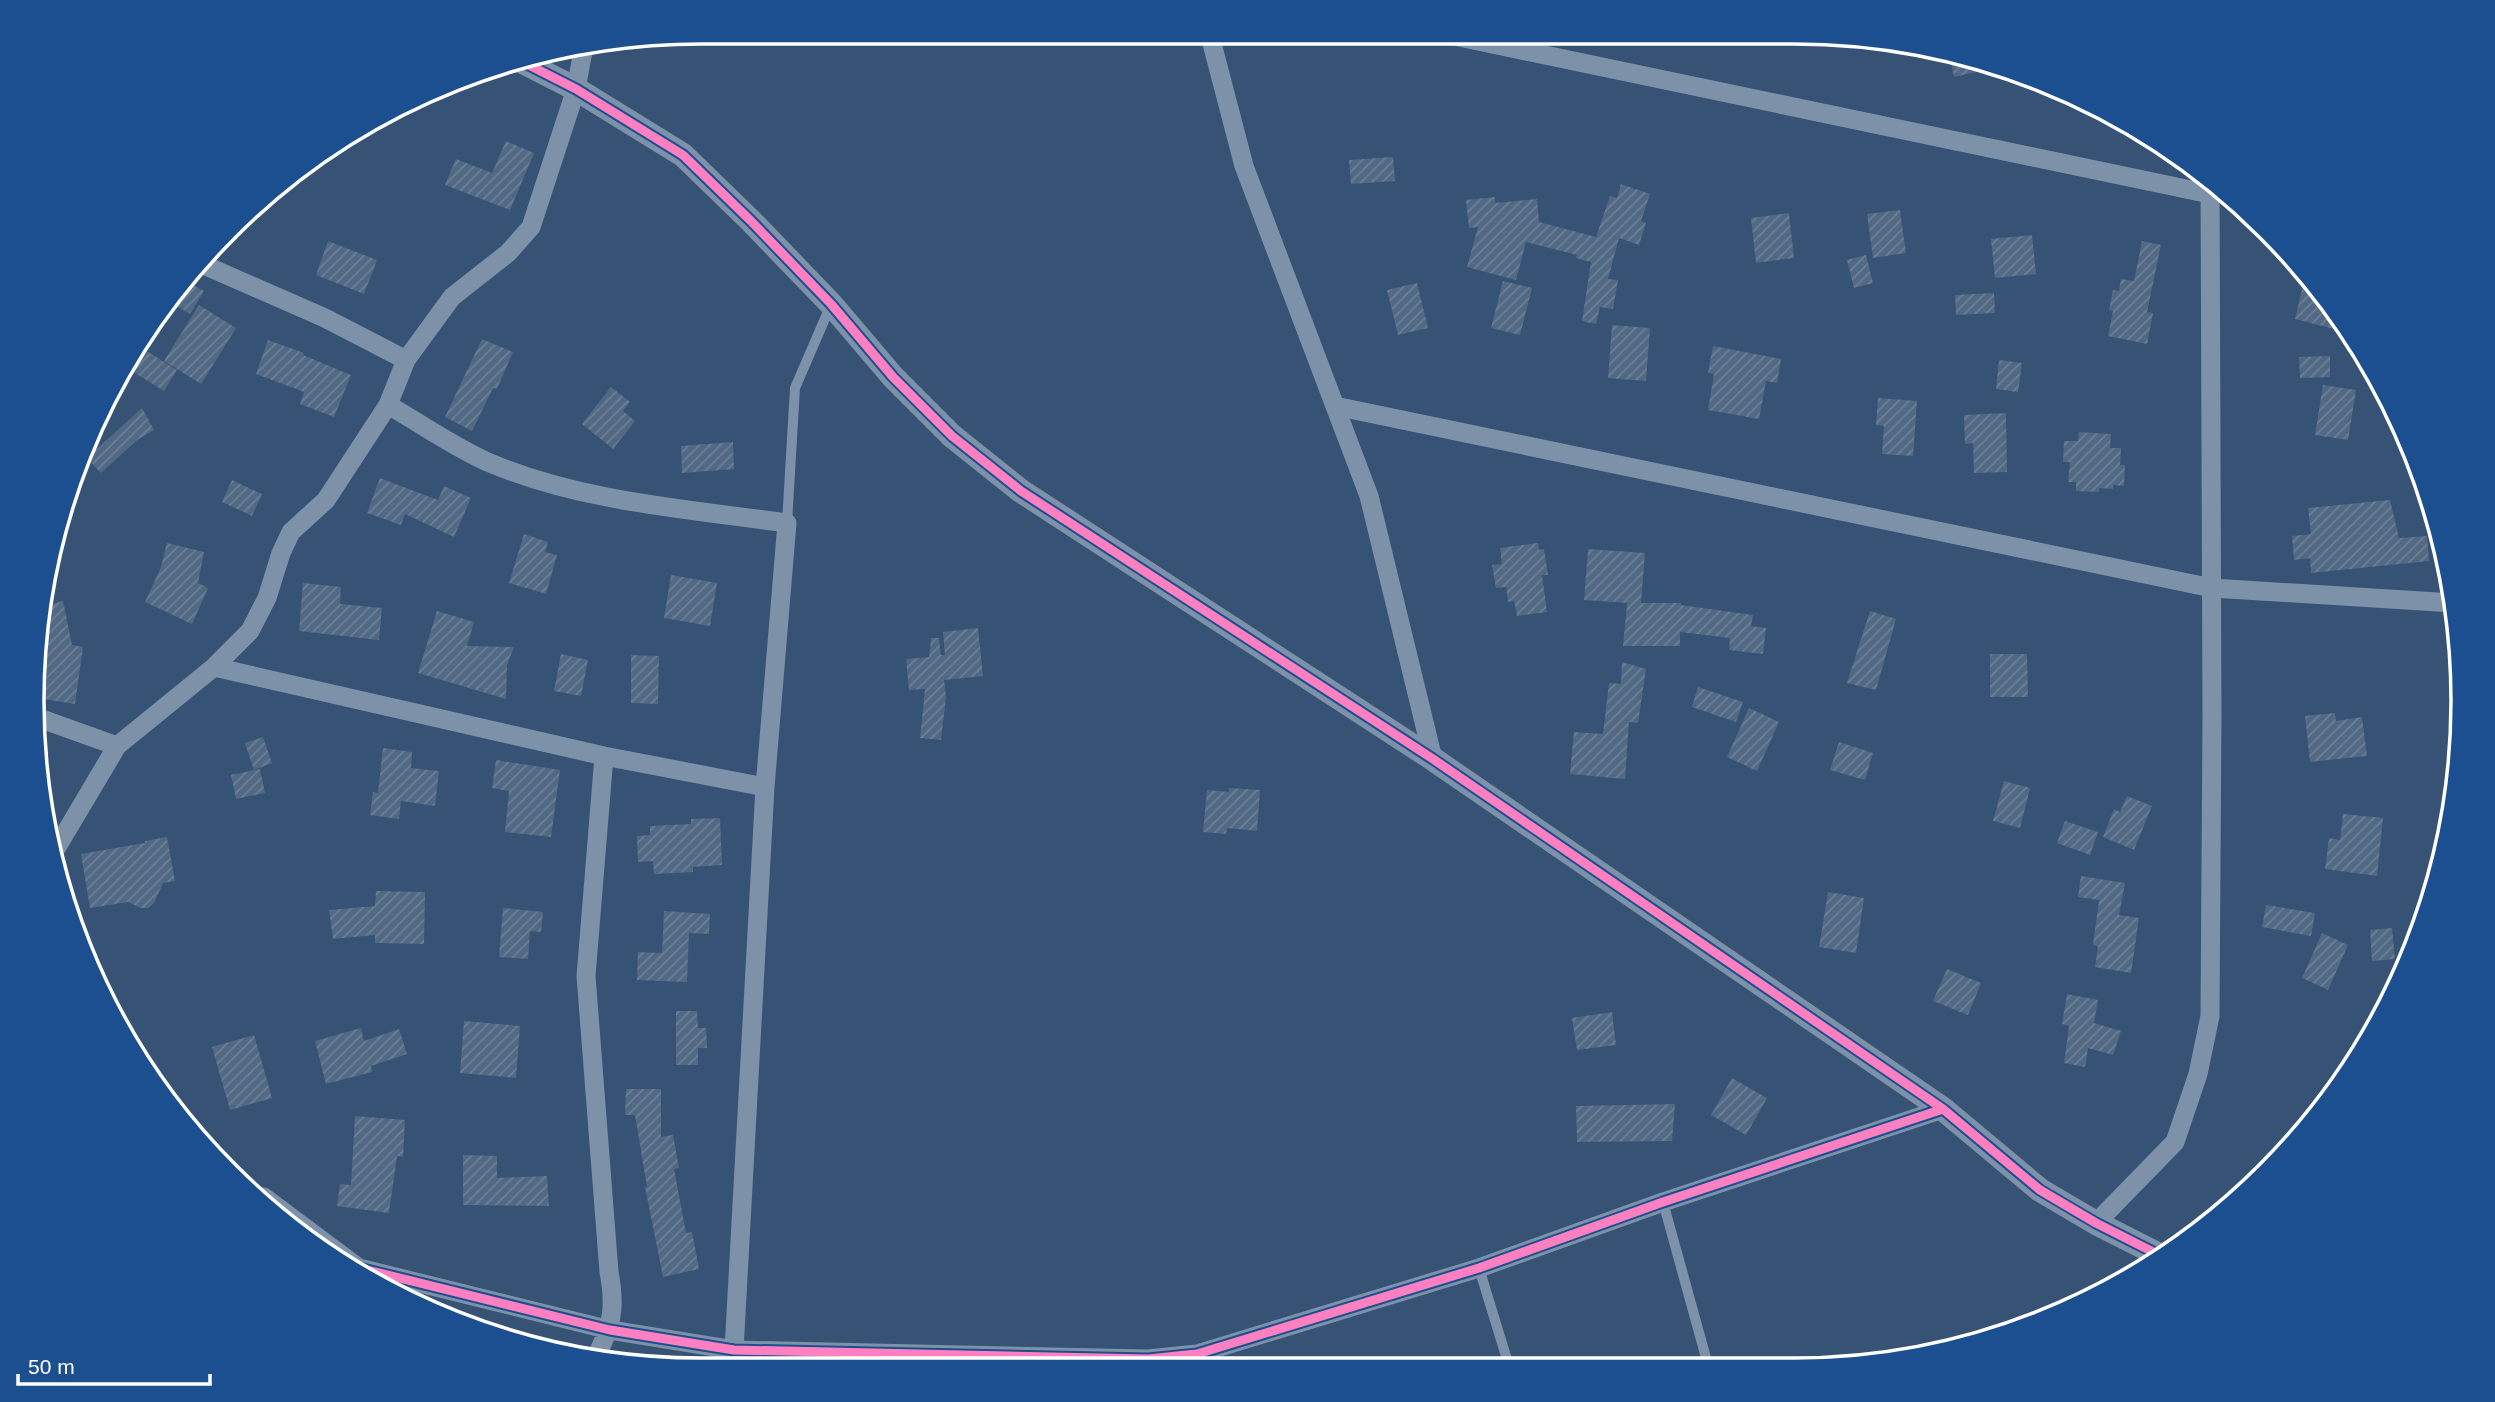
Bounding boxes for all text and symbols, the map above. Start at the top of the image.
scale bar [18,1342,210,1386]
text: 50 m [28,1355,75,1378]

